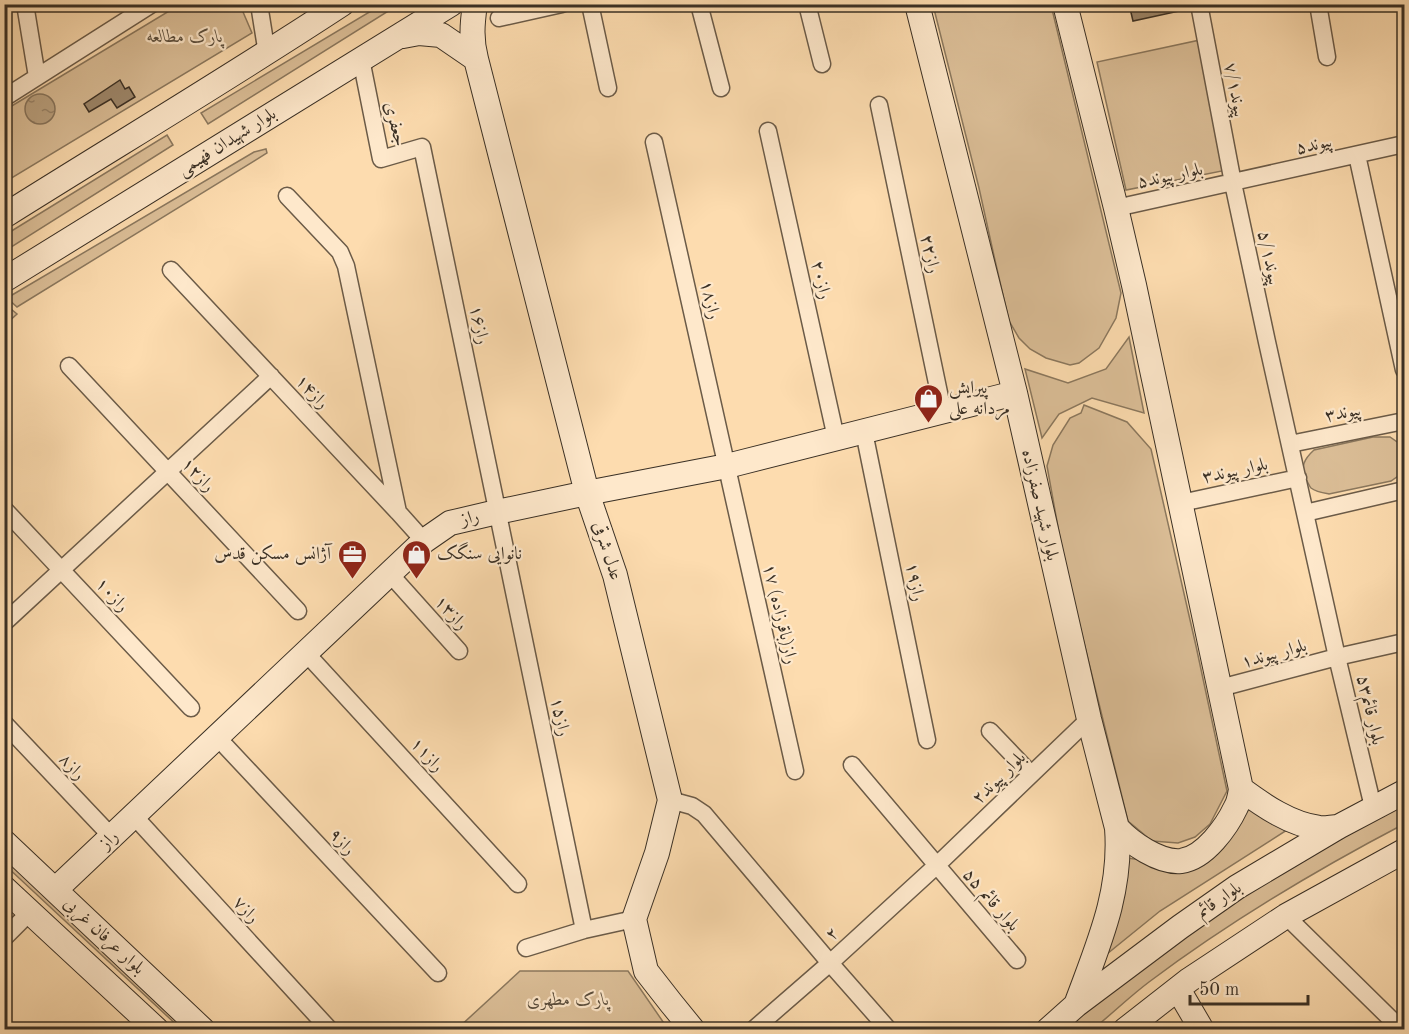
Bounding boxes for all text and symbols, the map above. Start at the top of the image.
park label: پارک مطالعه [147,28,225,49]
street label: پیوند۷/۱ [1217,61,1249,120]
street label: جعفری [379,100,409,149]
street label: بلوار شهیدان فهیمی [175,105,280,181]
street label: پیوند۵ [1294,132,1335,162]
street label: بلوار پیوند۵ [1136,160,1205,196]
street label: پیوند۵/۱ [1251,229,1284,288]
street label: راز۲۲ [916,233,943,275]
street label: راز۲۰ [807,259,834,301]
street label: راز۱۸ [696,279,723,321]
street label: راز۱۶ [465,304,492,346]
street label: راز۱۴ [291,371,332,413]
place label: پیرایش مردانه علی [949,379,1010,421]
shop icon: پیرایش مردانه علی [912,382,944,424]
street label: پیوند۳ [1323,401,1364,429]
street label: بلوار شهید صفرزاده [1017,448,1062,563]
street label: راز۱۲ [177,454,218,496]
street label: بلوار پیوند۳ [1201,455,1270,491]
street label: راز [457,507,481,530]
street label: عدل شرقی [587,519,626,583]
office icon: آژانس مسکن قدس [336,538,368,580]
shop icon: نانوایی سنگک [400,538,432,580]
place label: نانوایی سنگک [437,541,522,565]
place label: آژانس مسکن قدس [214,543,333,565]
street label: راز۱۹ [901,561,928,603]
street label: ۱۷ راز(باقرزاده) [758,562,801,666]
street label: راز۱۰ [91,574,132,616]
street label: راز۱۳ [430,592,471,634]
street label: بلوار پیوند۱ [1239,637,1310,675]
street label: بلوار قائم۵۳ [1347,673,1387,748]
street label: راز۱۵ [546,696,573,738]
street label: راز۱۱ [406,734,447,776]
street label: بلوار پیوند۲ [969,748,1032,810]
street label: راز۸ [55,750,88,784]
street label: راز۹ [325,825,358,859]
street label: راز [95,827,123,855]
street label: بلوار قائم ۵۵ [955,865,1023,939]
street label: بلوار قائم [1193,879,1248,926]
street label: راز۷ [229,893,262,927]
street label: بلوار عرفان غربی [58,894,148,980]
street label: ۲ [822,924,842,944]
scale bar [1190,968,1308,1006]
text: 50 m [1199,981,1239,999]
park label: پارک مطهری [527,991,611,1012]

